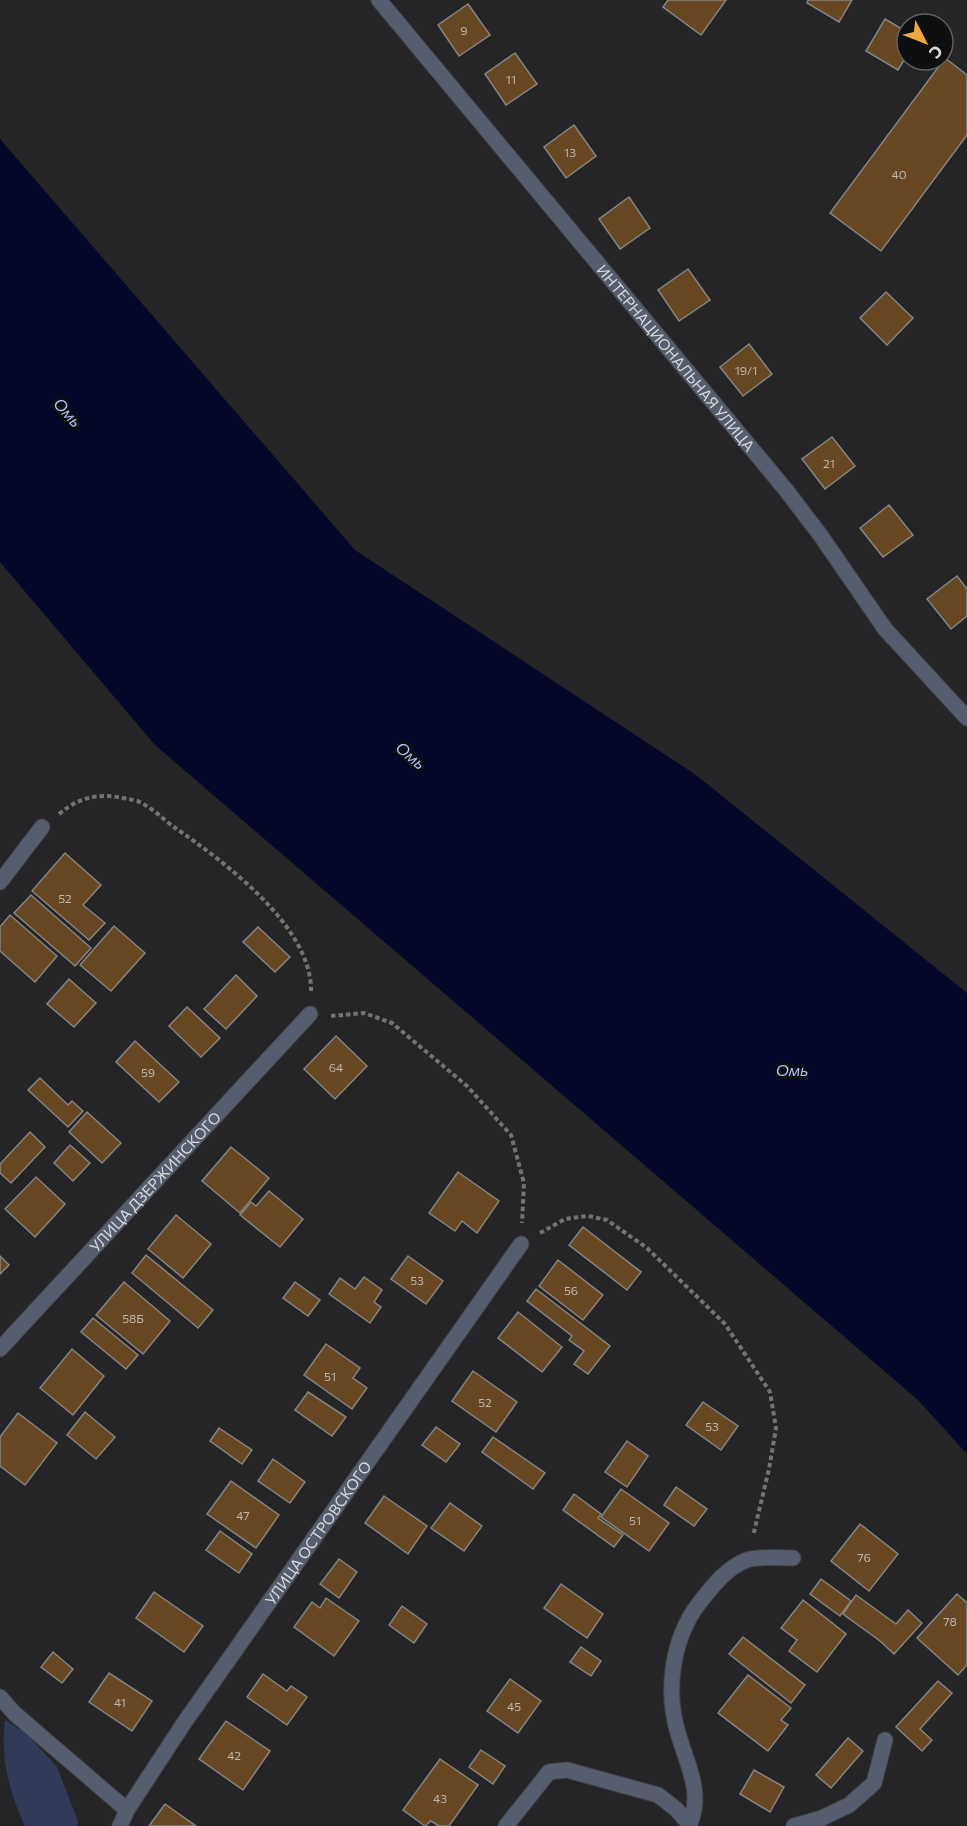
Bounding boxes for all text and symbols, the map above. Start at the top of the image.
north arrow [895,12,955,72]
house number: 9 [460,23,468,37]
text: С [926,42,947,63]
house number: 11 [506,72,516,86]
house number: 13 [564,145,576,159]
house number: 40 [891,167,907,181]
street label: ИНТЕРНАЦИОНАЛЬНАЯ УЛИЦА [593,261,759,455]
house number: 19/1 [735,363,757,377]
water label: Омь [50,393,86,431]
house number: 21 [823,456,835,470]
water label: Омь [392,737,430,773]
house number: 52 [58,891,72,905]
house number: 64 [329,1060,343,1074]
water label: Омь [776,1060,808,1079]
house number: 59 [141,1065,155,1079]
street label: УЛИЦА ДЗЕРЖИНСКОГО [85,1108,224,1256]
house number: 53 [410,1273,424,1287]
house number: 56 [564,1283,578,1297]
house number: 58Б [122,1311,144,1325]
house number: 51 [324,1369,336,1383]
house number: 52 [478,1395,492,1409]
house number: 53 [705,1419,719,1433]
street label: УЛИЦА ОСТРОВСКОГО [261,1457,375,1608]
house number: 47 [236,1508,250,1522]
house number: 51 [629,1513,641,1527]
house number: 76 [857,1550,871,1564]
house number: 78 [943,1614,957,1628]
house number: 41 [114,1695,126,1709]
house number: 45 [507,1699,521,1713]
house number: 42 [227,1748,241,1762]
house number: 43 [433,1791,447,1805]

